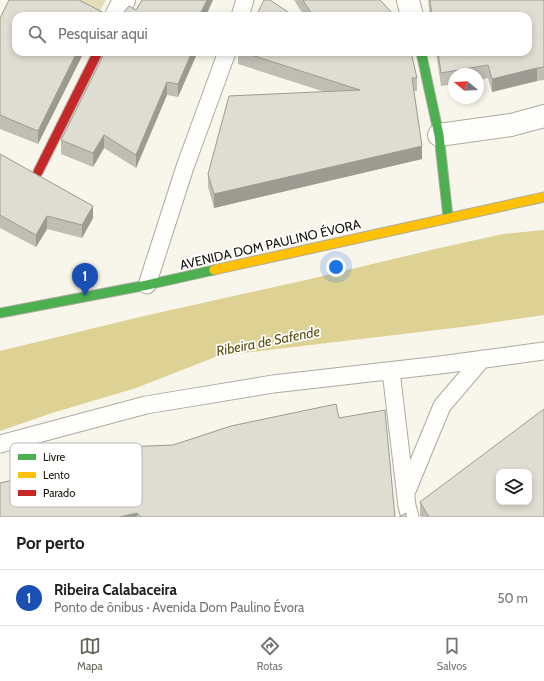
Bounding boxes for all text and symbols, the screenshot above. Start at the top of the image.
search box [12,12,532,56]
icon: search [26,23,48,45]
text: Pesquisar aqui [58,25,148,43]
north arrow [448,68,484,104]
street label: AVENIDA DOM PAULINO ÉVORA [178,214,362,273]
your location [326,257,346,277]
pin: 1 [72,263,98,296]
water label: Ribeira de Safende [215,322,322,360]
legend [10,443,142,507]
text: Livre [43,450,66,464]
text: Lento [43,468,70,482]
map controls [496,469,532,505]
button: layers [496,469,532,505]
text: Parado [43,486,75,500]
text: Por perto [16,533,85,553]
text: Ribeira Calabaceira [54,581,177,599]
text: 1 [27,590,31,606]
text: 50 m [498,590,528,606]
text: Ponto de ônibus · Avenida Dom Paulino Évora [54,599,304,615]
tab: Mapa [77,635,103,673]
tab: Rotas [257,635,283,673]
tab: Salvos [437,635,467,673]

